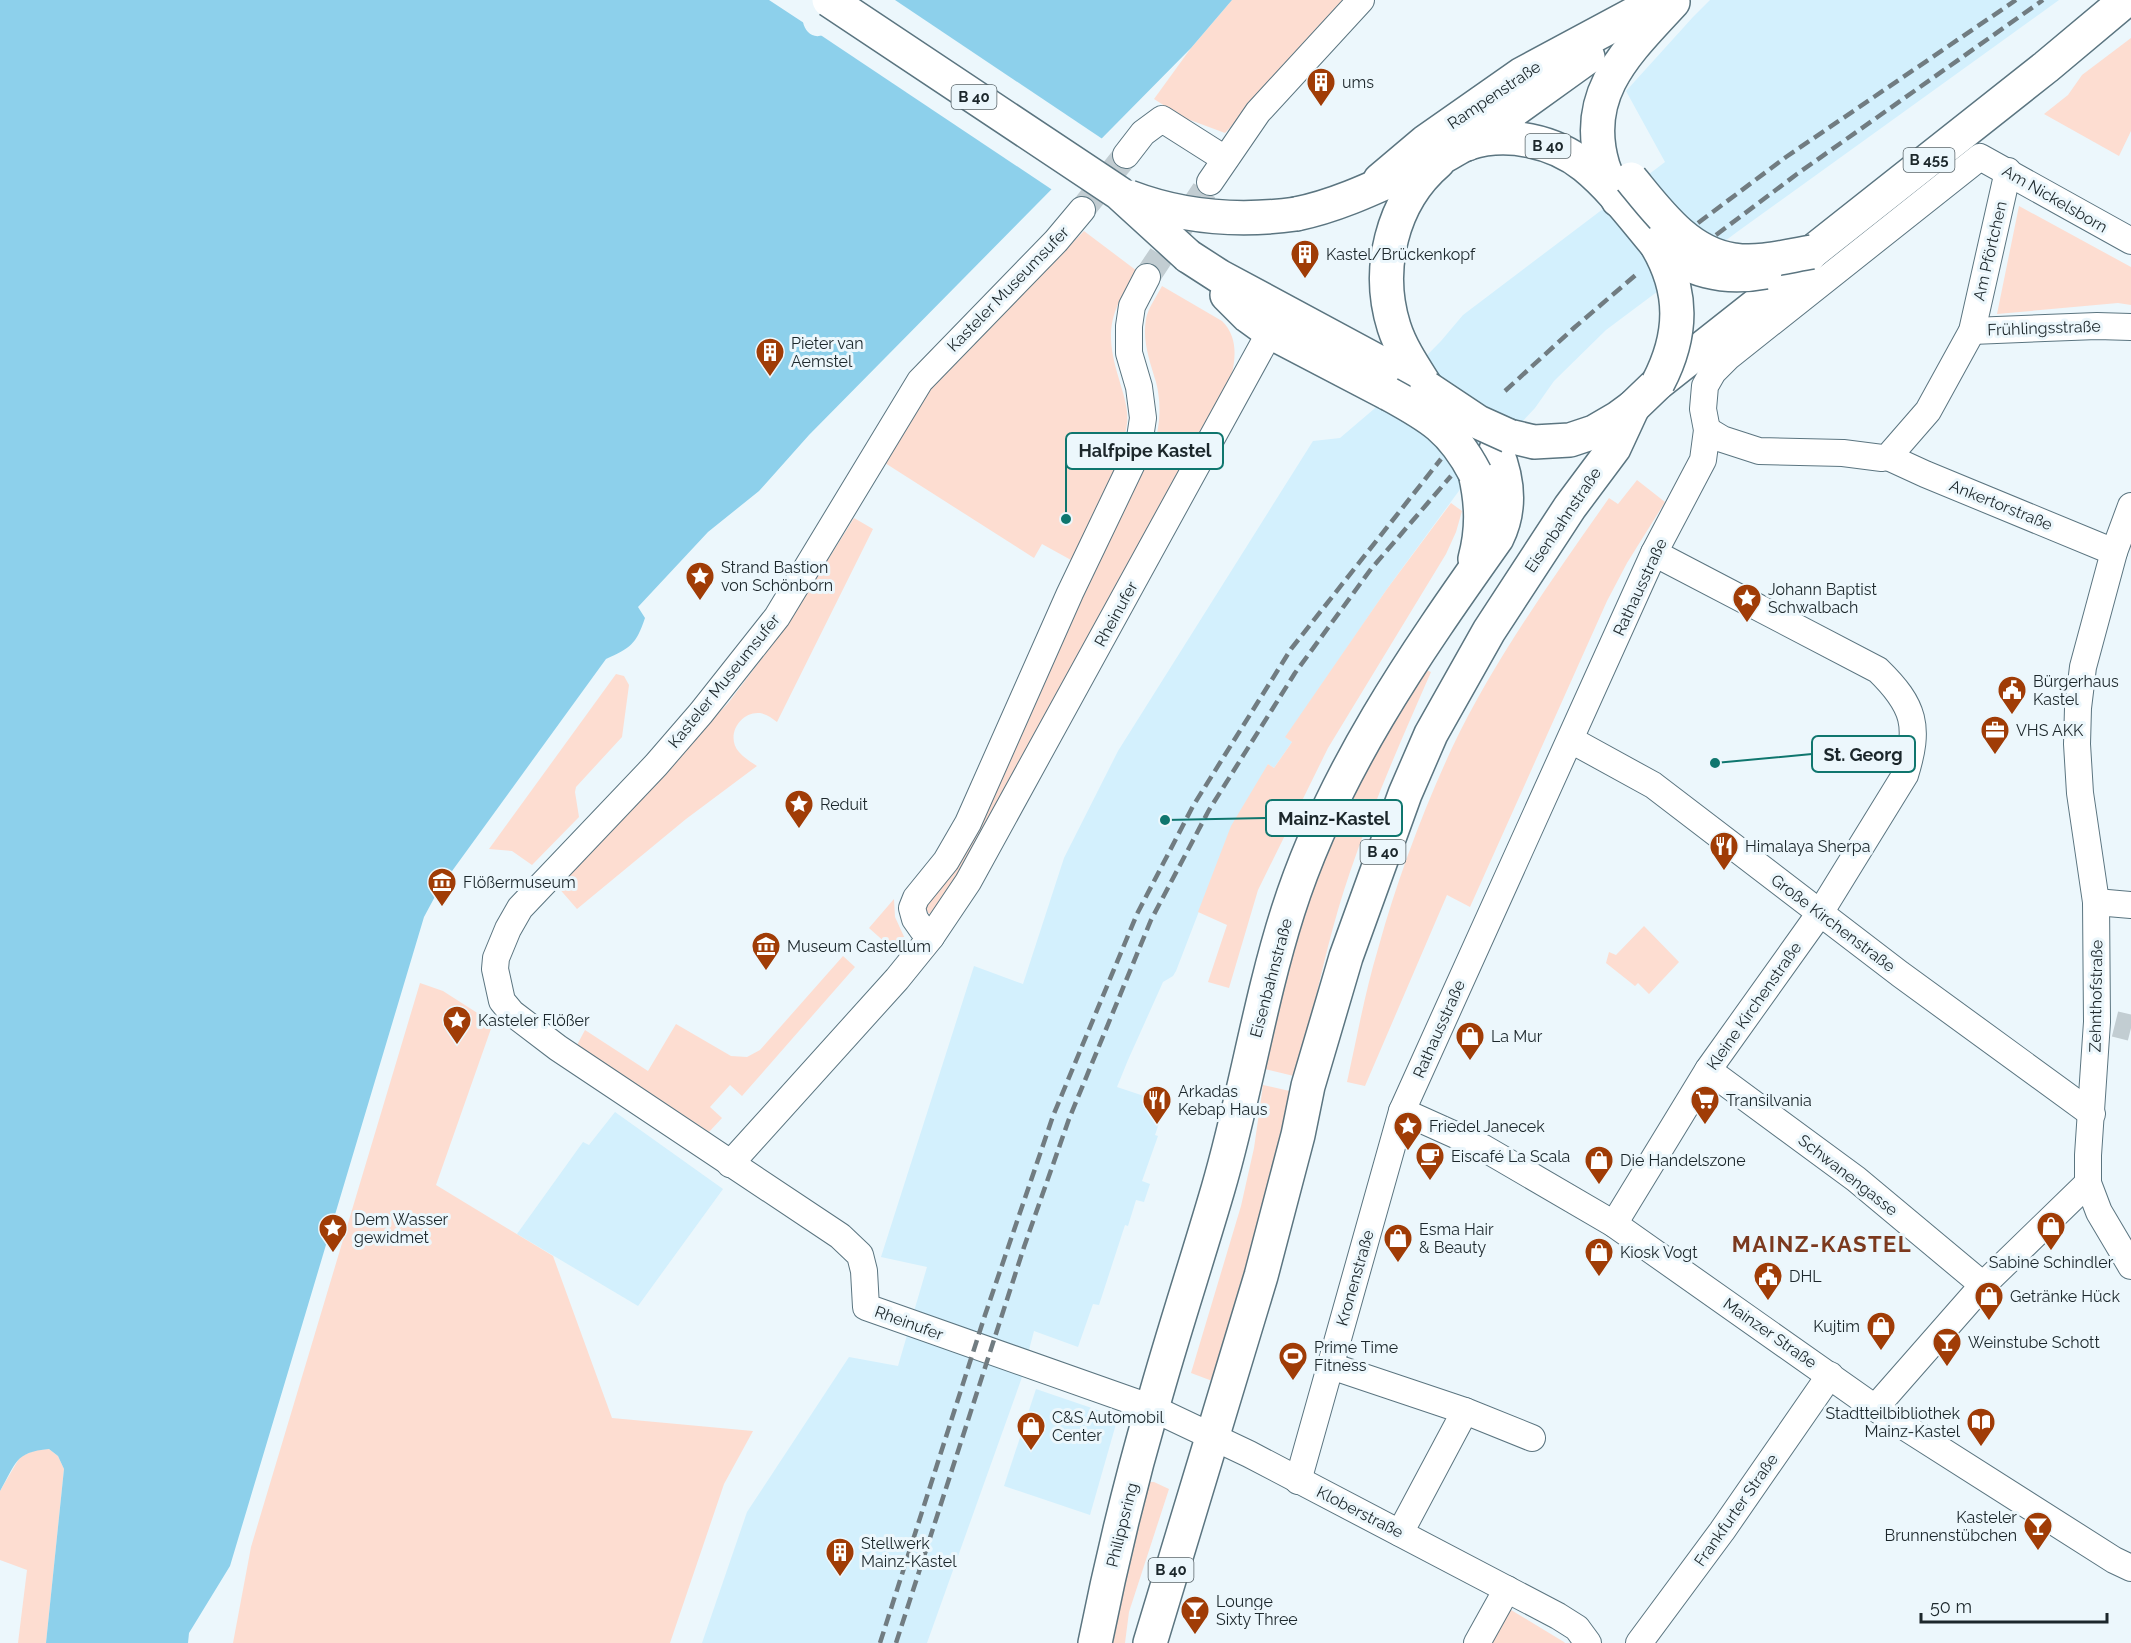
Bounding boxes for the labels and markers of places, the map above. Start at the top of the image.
building icon: ums [1305,66,1337,108]
place label: ums [1342,73,1374,92]
building icon: Kastel/Brückenkopf [1289,238,1321,280]
place label: Kastel/Brückenkopf [1326,245,1476,264]
place label: Pieter van Aemstel [791,334,864,371]
building icon: Pieter van Aemstel [754,336,786,378]
callout: Halfpipe Kastel [1066,433,1223,469]
place label: Strand Bastion von Schönborn [721,558,833,595]
place icon: Strand Bastion von Schönborn [684,560,716,602]
place label: Johann Baptist Schwalbach [1768,580,1878,617]
place icon: Johann Baptist Schwalbach [1731,582,1763,624]
place label: Bürgerhaus Kastel [2033,672,2119,709]
public building icon: Bürgerhaus Kastel [1996,674,2028,716]
office icon: VHS AKK [1979,714,2011,756]
place label: VHS AKK [2016,721,2084,740]
callout: St. Georg [1812,736,1915,772]
place icon: Reduit [783,788,815,830]
place label: Reduit [820,795,869,814]
callout: Mainz-Kastel [1266,800,1402,836]
restaurant icon: Himalaya Sherpa [1708,830,1740,872]
place label: Himalaya Sherpa [1745,837,1870,856]
museum icon: Flößermuseum [426,866,458,908]
place label: Flößermuseum [463,873,576,892]
museum icon: Museum Castellum [750,930,782,972]
place label: Museum Castellum [787,937,931,956]
place icon: Kasteler Flößer [441,1004,473,1046]
place label: Kasteler Flößer [478,1011,590,1030]
shop icon: La Mur [1454,1020,1486,1062]
place label: La Mur [1491,1027,1543,1046]
place label: Arkadas Kebap Haus [1178,1082,1268,1119]
restaurant icon: Arkadas Kebap Haus [1141,1084,1173,1126]
supermarket icon: Transilvania [1689,1084,1721,1126]
place label: Transilvania [1726,1091,1812,1110]
place icon: Friedel Janecek [1392,1110,1424,1152]
place label: Friedel Janecek [1429,1117,1545,1136]
cafe icon: Eiscafé La Scala [1414,1140,1446,1182]
shop icon: Die Handelszone [1583,1144,1615,1186]
place label: Eiscafé La Scala [1451,1147,1570,1166]
place label: Die Handelszone [1620,1151,1746,1170]
place label: Dem Wasser gewidmet [354,1210,449,1247]
shop icon: Sabine Schindler [2035,1210,2067,1252]
place icon: Dem Wasser gewidmet [317,1212,349,1254]
place label: Esma Hair & Beauty [1419,1220,1494,1257]
shop icon: Esma Hair & Beauty [1382,1222,1414,1264]
shop icon: Kiosk Vogt [1583,1236,1615,1278]
place label: Kiosk Vogt [1620,1243,1698,1262]
place label: Sabine Schindler [1989,1253,2114,1272]
public building icon: DHL [1752,1260,1784,1302]
place label: DHL [1789,1267,1822,1286]
shop icon: Getränke Hück [1973,1280,2005,1322]
place label: Getränke Hück [2010,1287,2120,1306]
shop icon: Kujtim [1865,1310,1897,1352]
place label: Kujtim [1813,1317,1860,1336]
bar icon: Weinstube Schott [1931,1326,1963,1368]
place label: Weinstube Schott [1968,1333,2100,1352]
place label: Prime Time Fitness [1314,1338,1398,1375]
sports icon: Prime Time Fitness [1277,1340,1309,1382]
place label: Stadtteilbibliothek Mainz-Kastel [1826,1404,1961,1441]
library icon: Stadtteilbibliothek Mainz-Kastel [1965,1406,1997,1448]
place label: C&S Automobil Center [1052,1408,1164,1445]
shop icon: C&S Automobil Center [1015,1410,1047,1452]
place label: Kasteler Brunnenstübchen [1885,1508,2017,1545]
bar icon: Kasteler Brunnenstübchen [2022,1510,2054,1552]
place label: Stellwerk Mainz-Kastel [861,1534,957,1571]
building icon: Stellwerk Mainz-Kastel [824,1536,856,1578]
place label: Lounge Sixty Three [1216,1592,1298,1629]
bar icon: Lounge Sixty Three [1179,1594,1211,1636]

